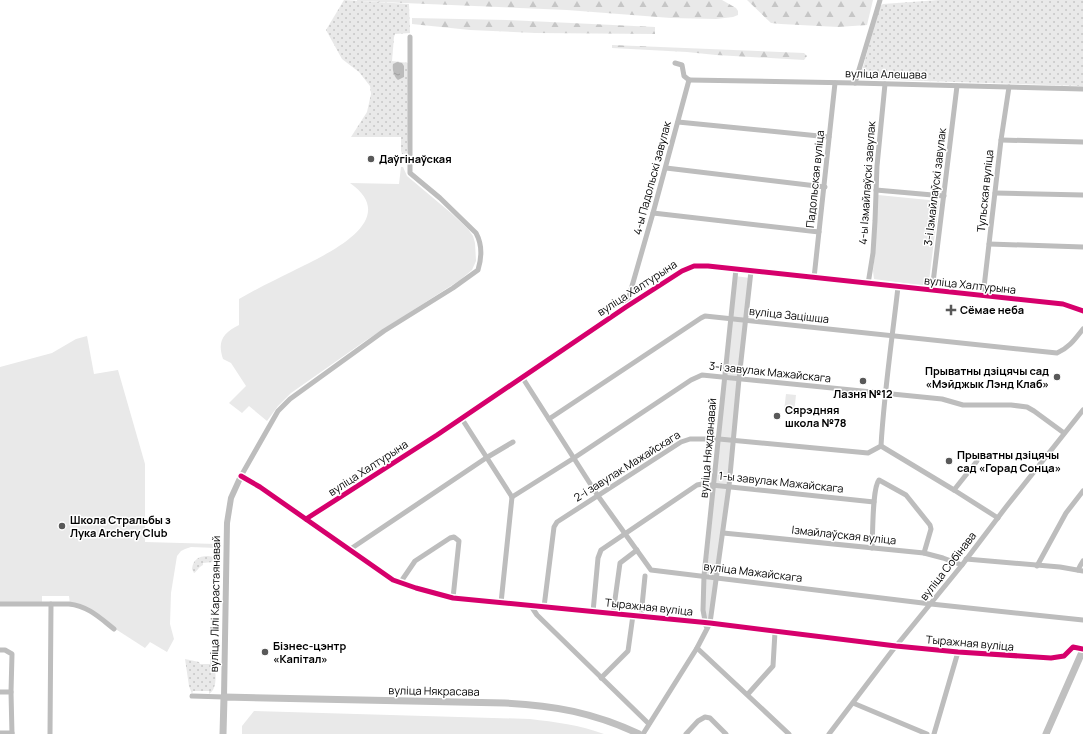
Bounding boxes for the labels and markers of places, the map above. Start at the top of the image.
place label: Даўгінаўская [379,151,452,166]
marker: Даўгінаўская [366,154,376,164]
place label: Сёмае неба [960,302,1024,317]
marker: Сёмае неба [945,304,957,316]
place label: Прыватны дзіцячы сад «Мэйджык Лэнд Клаб» [925,363,1049,391]
marker: Прыватны дзіцячы сад «Мэйджык Лэнд Клаб» [1052,372,1062,382]
marker: Лазня №12 [858,376,868,386]
place label: Лазня №12 [833,386,893,401]
place label: Сярэдняя школа №78 [785,402,847,430]
marker: Сярэдняя школа №78 [772,411,782,421]
place label: Прыватны дзіцячы сад «Горад Сонца» [957,447,1061,475]
marker: Прыватны дзіцячы сад «Горад Сонца» [944,456,954,466]
place label: Школа Стральбы з Лука Archery Club [70,512,171,540]
marker: Школа Стральбы з Лука Archery Club [57,521,67,531]
place label: Бізнес-цэнтр «Капітал» [273,638,346,666]
marker: Бізнес-цэнтр «Капітал» [260,647,270,657]

